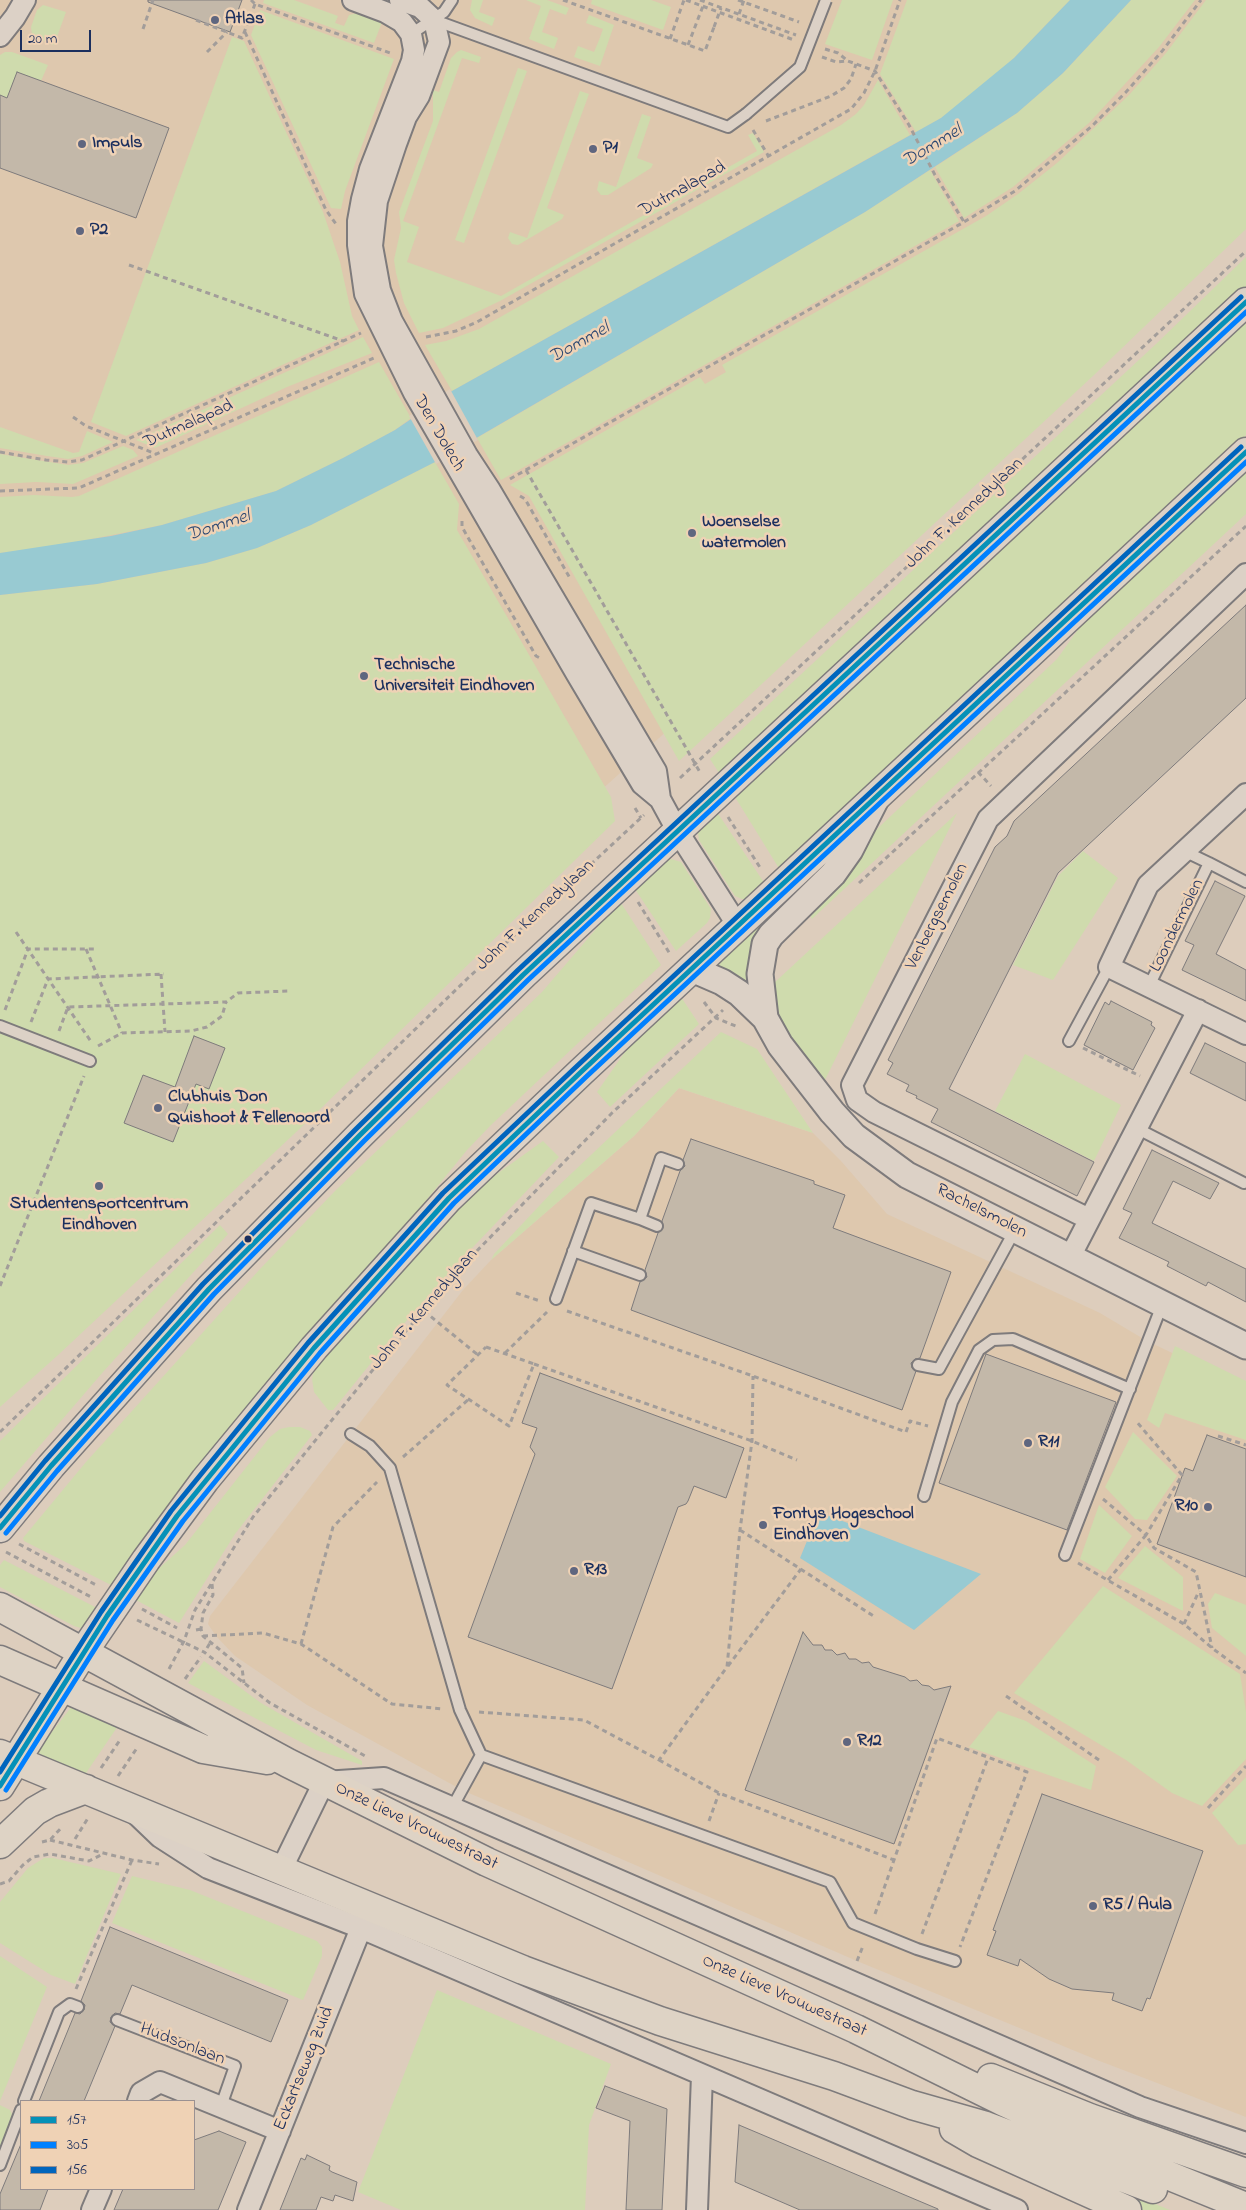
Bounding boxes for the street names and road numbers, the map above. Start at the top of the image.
street label: Dutmalapad [636,157,730,223]
street label: Den Dolech [408,392,468,476]
street label: Dutmalapad [141,396,237,454]
street label: John F. Kennedylaan [902,454,1028,574]
street label: John F. Kennedylaan [473,856,599,976]
street label: Venbergsemolen [902,860,974,974]
street label: Loondermolen [1146,876,1210,976]
street label: Rachelsmolen [932,1180,1030,1244]
street label: John F. Kennedylaan [367,1245,483,1375]
street label: Onze Lieve Vrouwestraat [331,1778,501,1876]
street label: Onze Lieve Vrouwestraat [698,1951,870,2043]
street label: Eckartseweg Zuid [270,2004,340,2134]
street label: Hudsonlaan [136,2019,228,2071]

